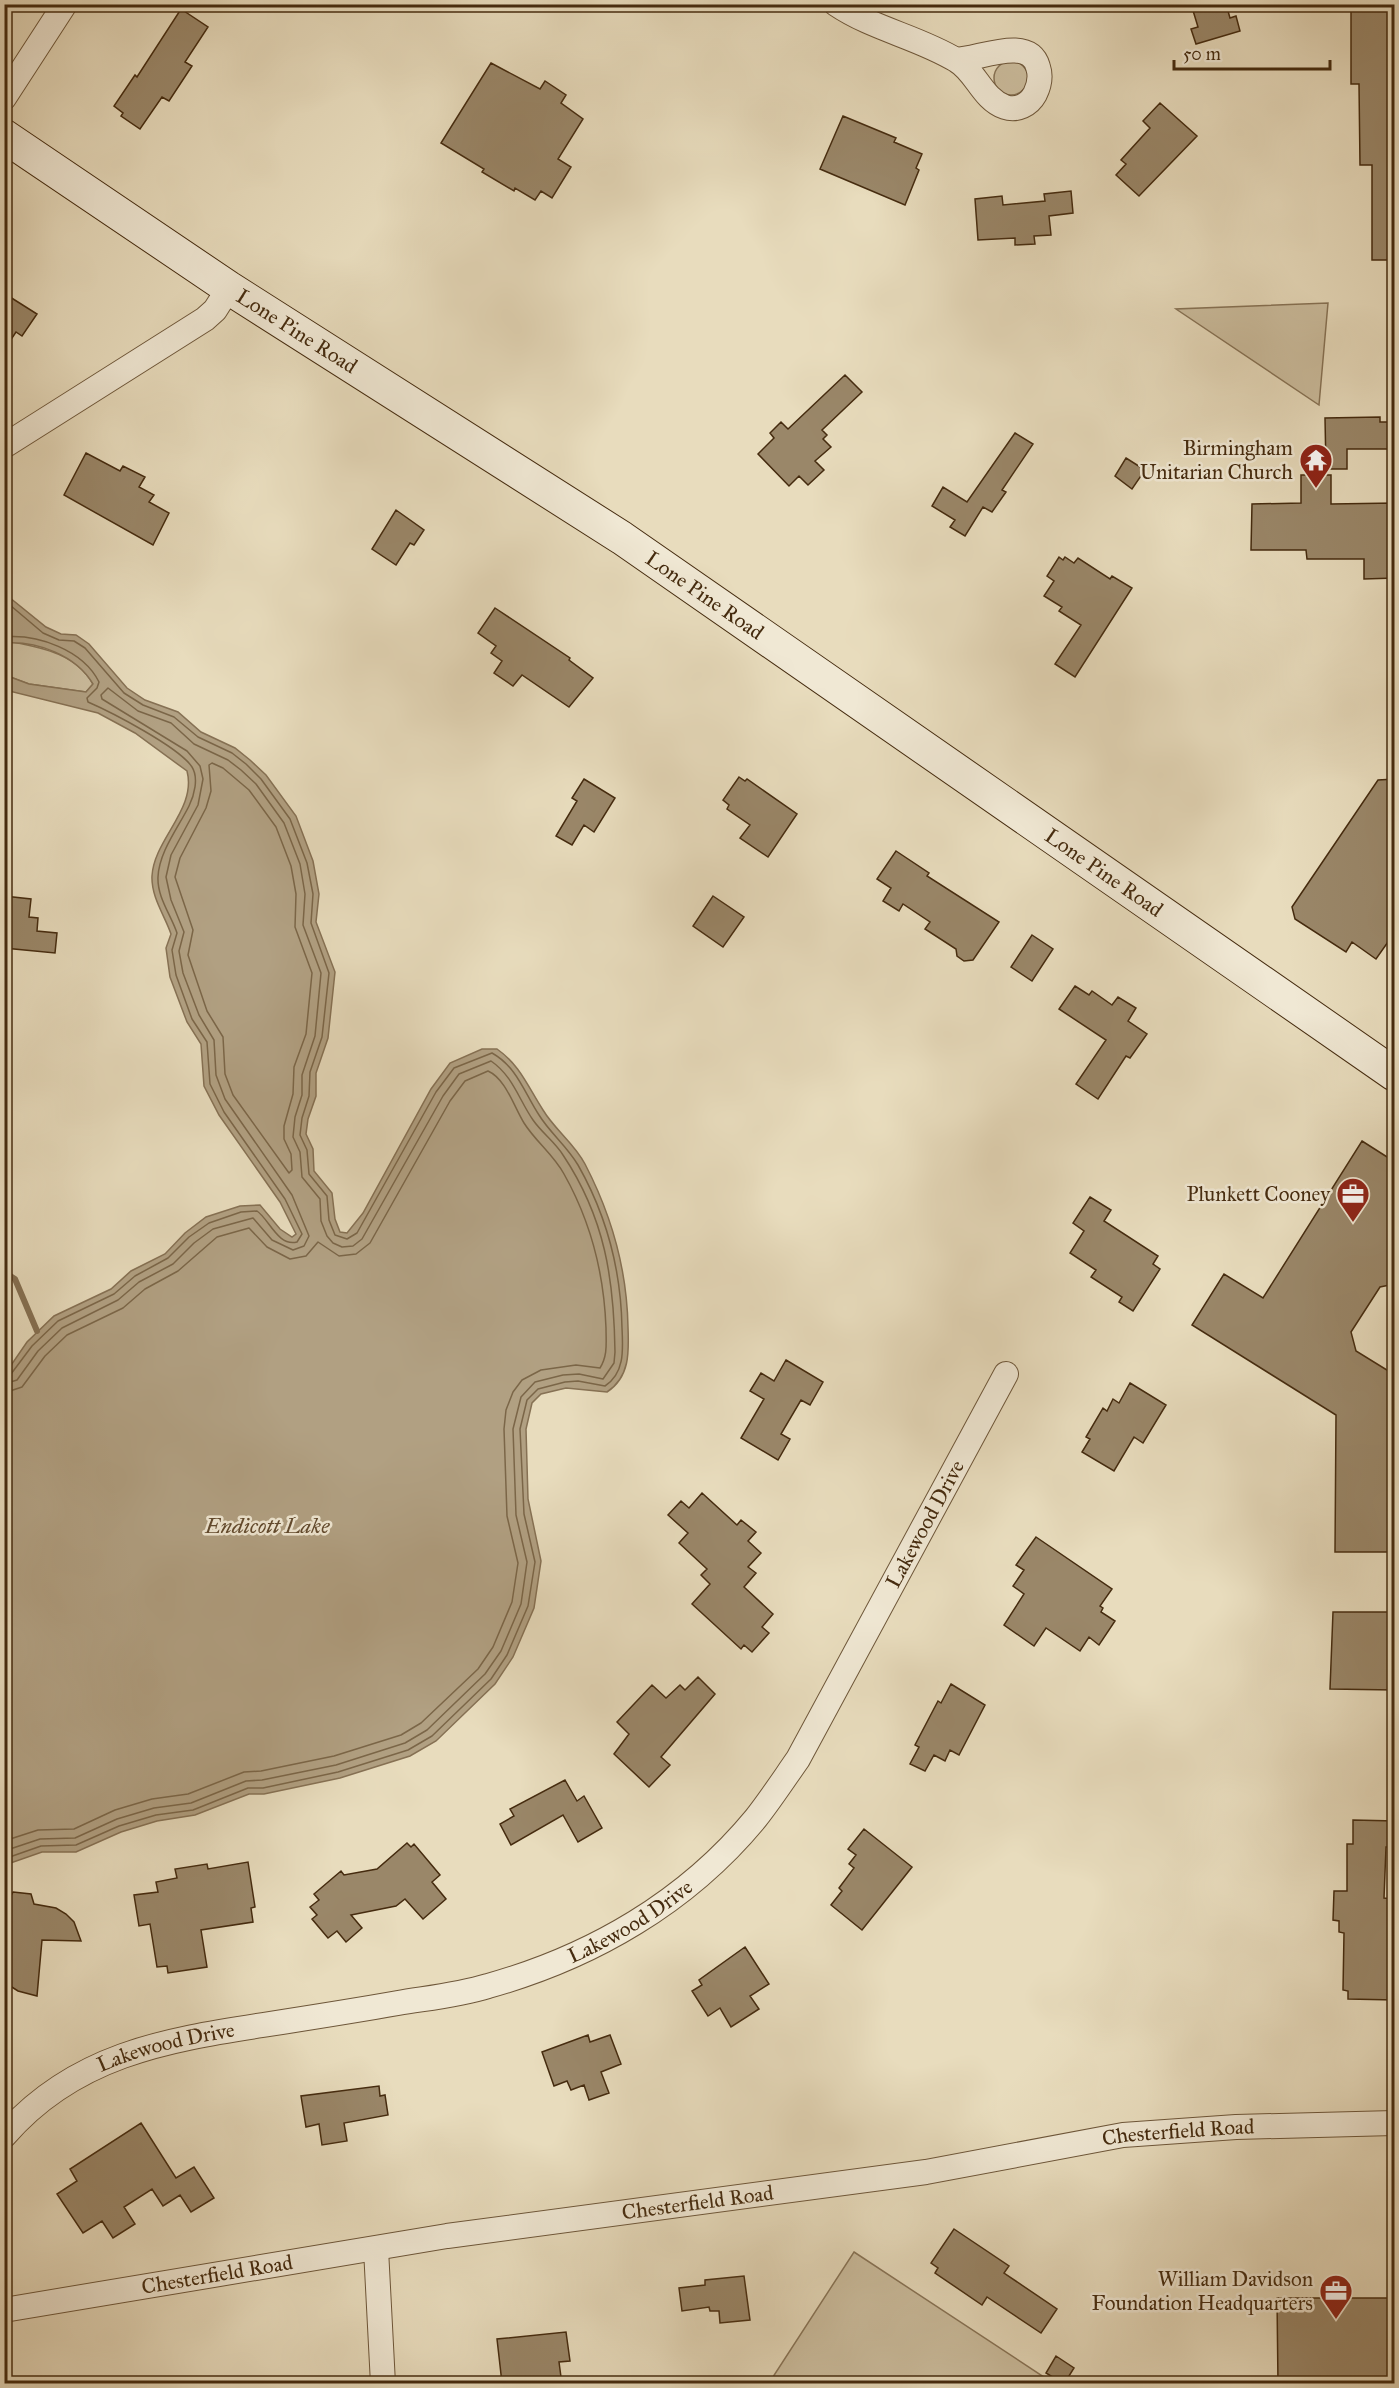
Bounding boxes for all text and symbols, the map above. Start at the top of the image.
scale bar [1174,33,1330,71]
text: 50 m [1183,43,1221,65]
street label: Lone Pine Road [232,283,363,379]
place label: Birmingham Unitarian Church [1140,435,1293,485]
temple icon: Birmingham Unitarian Church [1298,442,1334,489]
street label: Lone Pine Road [641,545,769,646]
street label: Lone Pine Road [1040,823,1168,923]
office icon: Plunkett Cooney [1335,1176,1371,1223]
place label: Plunkett Cooney [1187,1181,1331,1207]
street label: Lakewood Drive [880,1455,970,1592]
water label: Endicott Lake [204,1512,330,1539]
street label: Lakewood Drive [564,1874,698,1969]
street label: Lakewood Drive [93,2017,237,2078]
street label: Chesterfield Road [1100,2114,1255,2152]
street label: Chesterfield Road [620,2179,776,2226]
street label: Chesterfield Road [140,2249,295,2300]
place label: William Davidson Foundation Headquarters [1092,2266,1313,2316]
office icon: William Davidson Foundation Headquarters [1318,2273,1354,2320]

